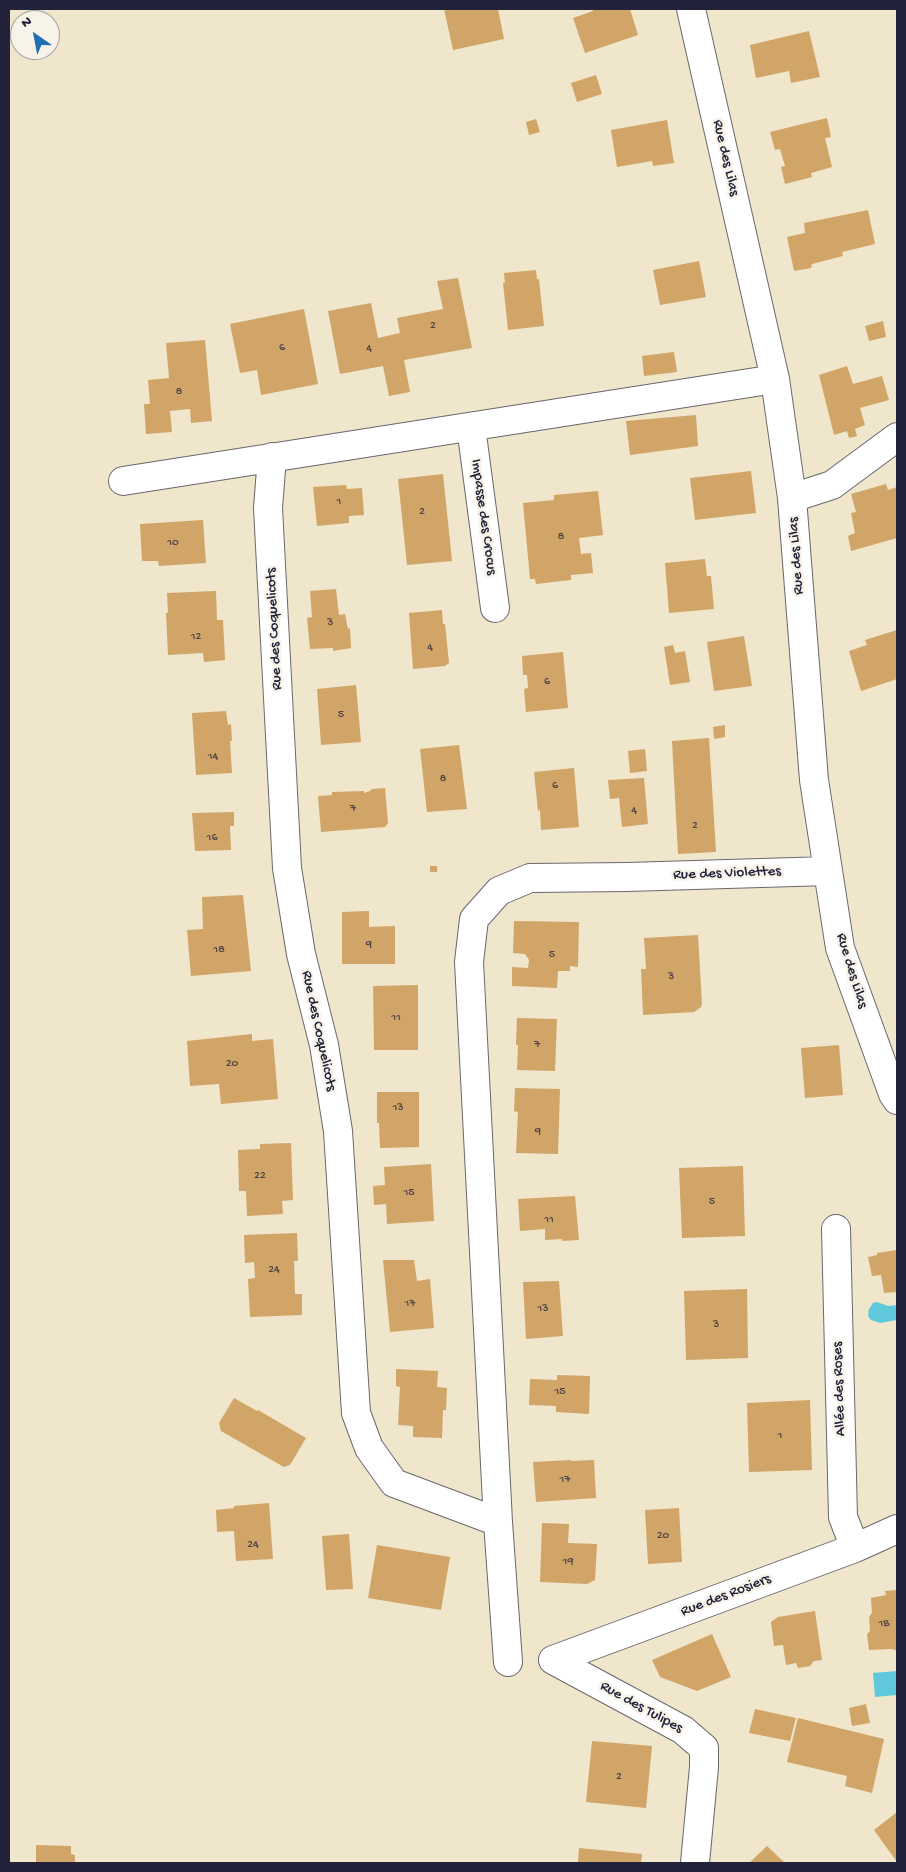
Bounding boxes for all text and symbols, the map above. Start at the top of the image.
north arrow [10,10,60,60]
text: N [19,13,36,32]
street label: Rue des Lilas [707,118,743,198]
house number: 2 [430,319,436,333]
house number: 6 [279,341,285,355]
house number: 4 [366,342,372,356]
house number: 8 [176,385,182,399]
street label: Impasse des Crocus [466,458,500,576]
house number: 1 [337,495,341,509]
house number: 2 [419,505,425,519]
street label: Rue des Lilas [785,517,809,595]
house number: 8 [558,530,564,544]
house number: 10 [167,536,179,550]
street label: Rue des Coquelicots [263,567,287,691]
house number: 3 [327,616,333,630]
house number: 12 [191,630,201,644]
house number: 4 [427,641,433,655]
house number: 6 [544,675,550,689]
house number: 5 [338,708,344,722]
house number: 14 [208,750,218,764]
house number: 8 [440,772,446,786]
house number: 6 [552,779,558,793]
house number: 7 [350,802,356,816]
house number: 4 [631,804,637,818]
house number: 2 [692,819,698,833]
house number: 16 [207,831,217,845]
street label: Rue des Violettes [673,863,781,885]
street label: Rue des Lilas [831,931,871,1011]
house number: 9 [366,938,372,952]
house number: 18 [213,943,225,957]
house number: 5 [549,948,555,962]
street label: Rue des Coquelicots [296,969,340,1093]
house number: 3 [668,970,674,984]
house number: 11 [391,1011,401,1025]
house number: 7 [534,1038,540,1052]
house number: 20 [226,1057,238,1071]
house number: 13 [392,1101,404,1115]
house number: 9 [535,1125,541,1139]
house number: 22 [254,1169,266,1183]
house number: 15 [403,1186,415,1200]
house number: 5 [709,1195,715,1209]
house number: 11 [544,1213,554,1227]
house number: 24 [268,1263,280,1277]
house number: 17 [404,1297,416,1311]
house number: 13 [537,1302,549,1316]
house number: 3 [713,1318,719,1332]
street label: Allée des Roses [829,1341,851,1437]
house number: 15 [554,1385,566,1399]
house number: 1 [778,1429,782,1443]
house number: 17 [559,1473,571,1487]
house number: 20 [657,1529,669,1543]
house number: 24 [247,1538,259,1552]
house number: 19 [563,1555,573,1569]
street label: Rue des Rosiers [679,1571,773,1621]
house number: 1B [879,1617,889,1631]
street label: Rue des Tulipes [596,1678,686,1738]
house number: 2 [616,1770,622,1784]

